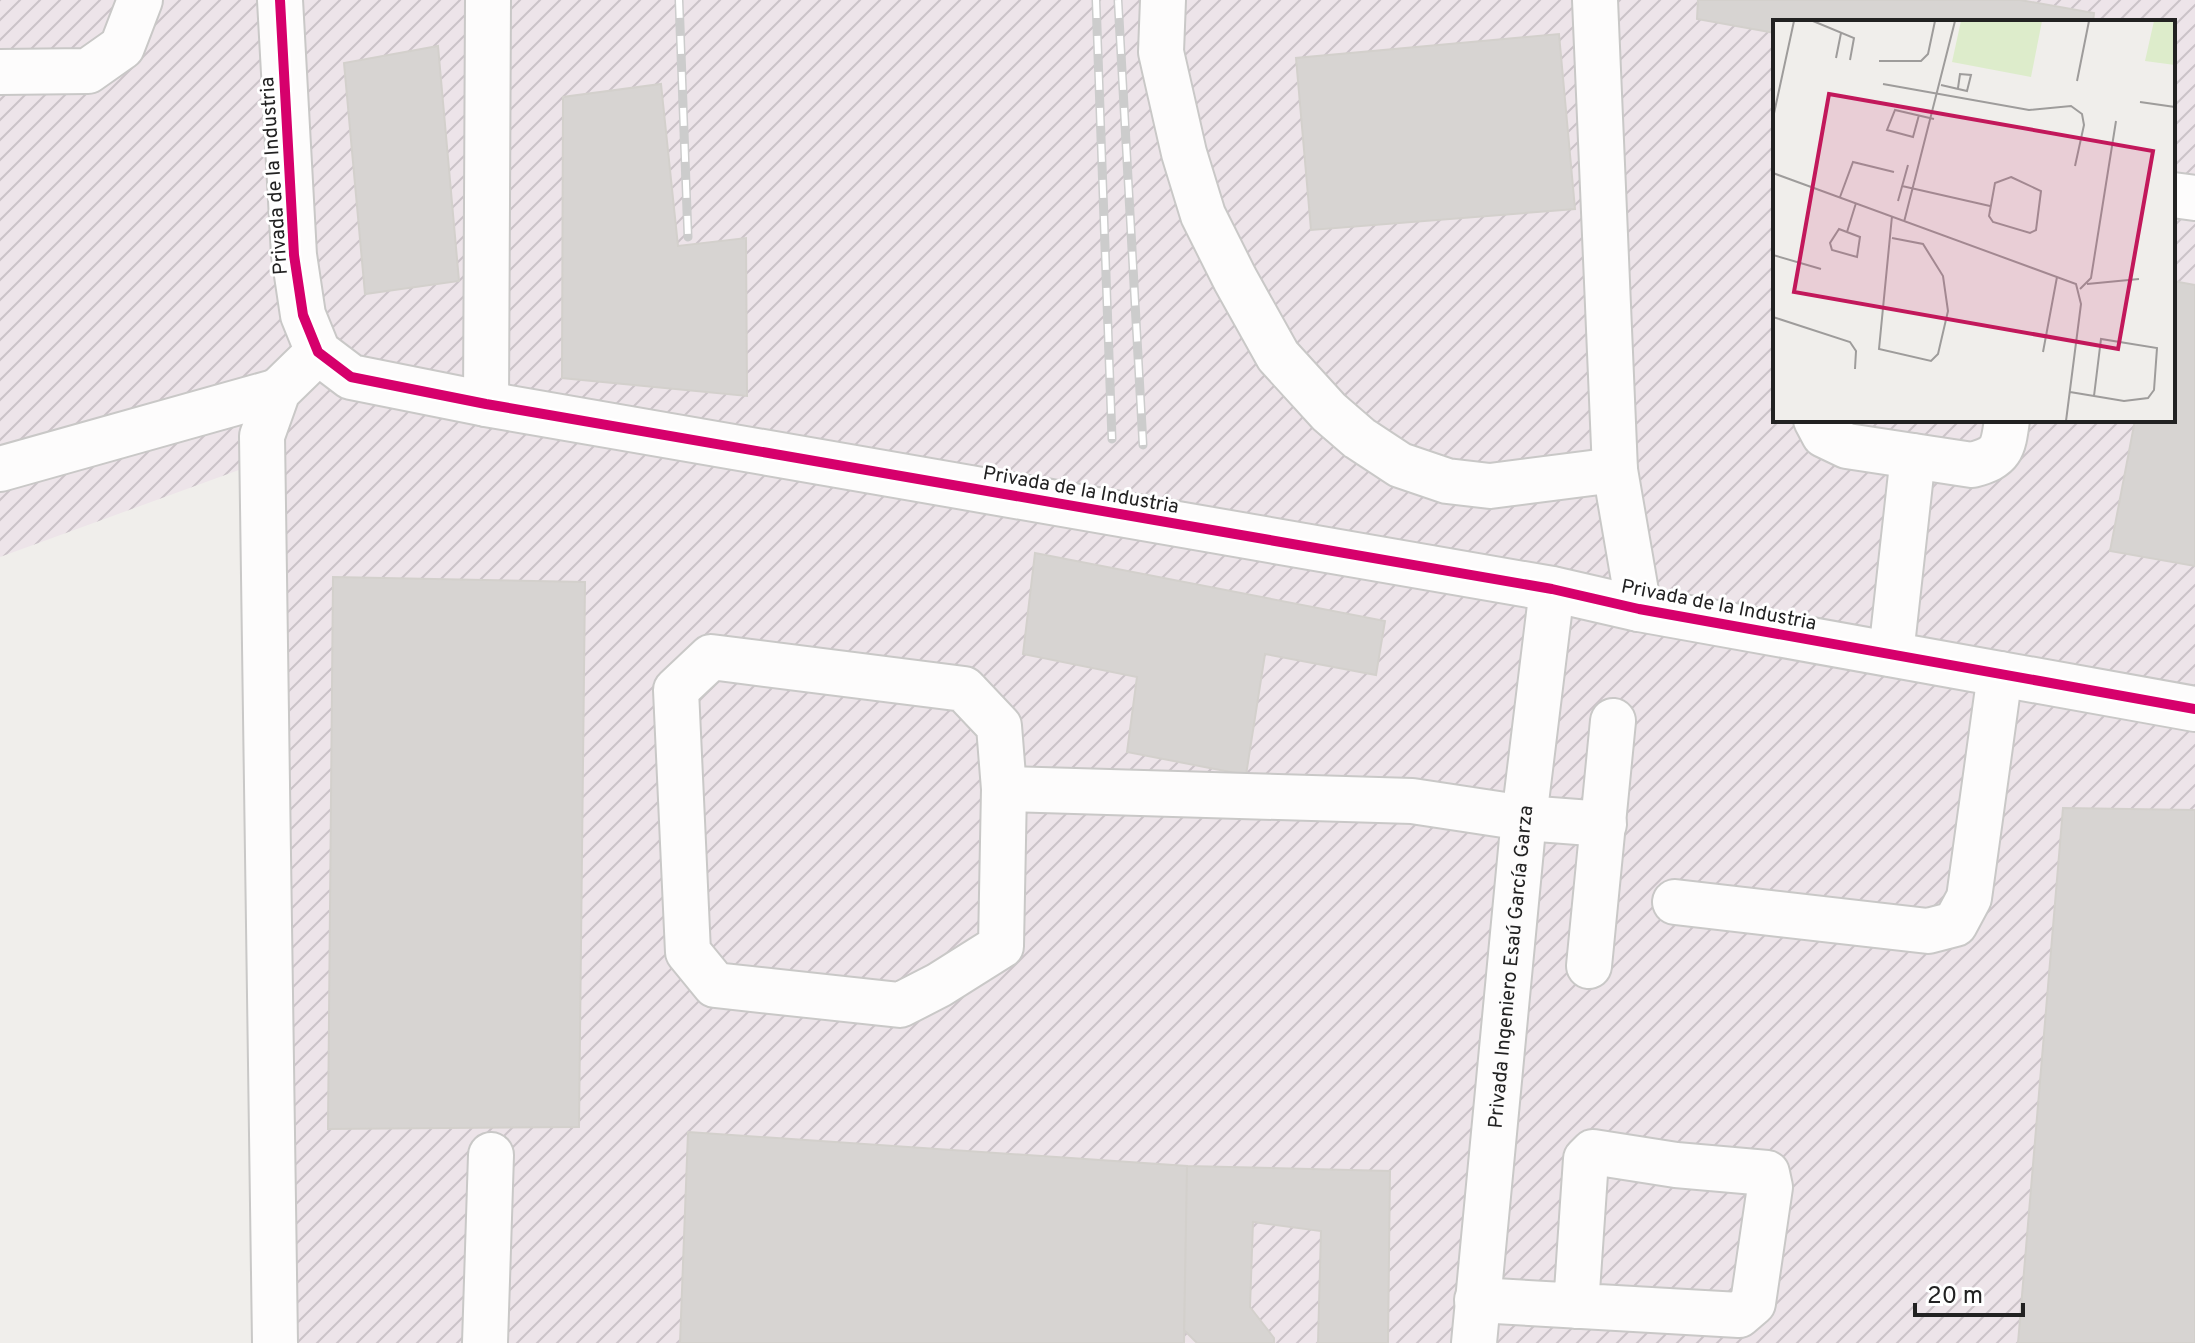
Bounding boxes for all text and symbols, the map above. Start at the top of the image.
inset map [1773,20,2175,422]
street label: Privada de la Industria [255,76,295,276]
street label: Privada de la Industria [981,461,1181,521]
street label: Privada de la Industria [1619,574,1819,638]
street label: Privada Ingeniero Esaú García Garza [1483,804,1540,1130]
scale bar [1915,1267,2023,1317]
text: 20 m [1927,1282,1983,1312]

